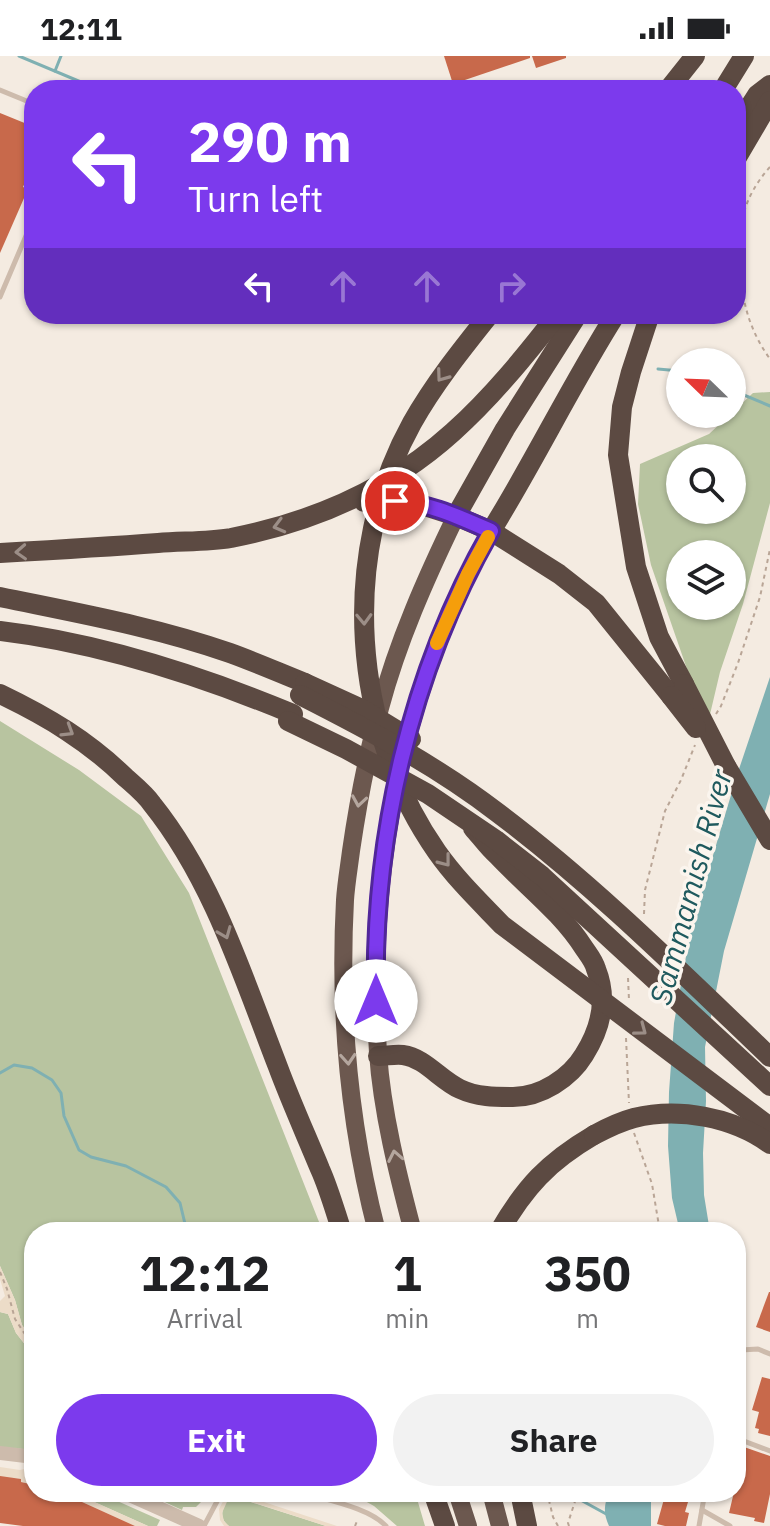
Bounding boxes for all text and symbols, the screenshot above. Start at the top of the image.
text: 12:11 [40,9,122,48]
text: 290 m [188,105,352,177]
icon: left [56,112,160,216]
text: Turn left [188,175,323,222]
icon: left [237,264,281,308]
icon: ahead [321,264,365,308]
icon: ahead [405,264,449,308]
icon: right [489,264,533,308]
north arrow [666,348,746,428]
map controls [666,348,746,620]
one-way arrow [438,367,452,382]
button: search [666,444,746,524]
pin [361,467,429,535]
icon: arrive [373,479,417,523]
one-way arrow [273,517,287,534]
button: layers [666,540,746,620]
one-way arrow [14,543,27,560]
one-way arrow [355,613,373,626]
one-way arrow [60,721,74,736]
water label: Sammamish River [640,764,740,1009]
one-way arrow [351,794,368,807]
one-way arrow [435,852,450,867]
one-way arrow [215,925,232,939]
position arrow [334,959,418,1043]
one-way arrow [632,1021,647,1035]
one-way arrow [339,1053,356,1066]
one-way arrow [387,1150,404,1163]
text: 12:12 [139,1242,270,1304]
text: 1 [393,1242,422,1304]
text: 350 [544,1242,631,1304]
text: Arrival [167,1301,243,1335]
text: min [385,1301,429,1335]
text: m [576,1301,599,1335]
button: Exit [56,1394,377,1486]
button: Share [393,1394,714,1486]

